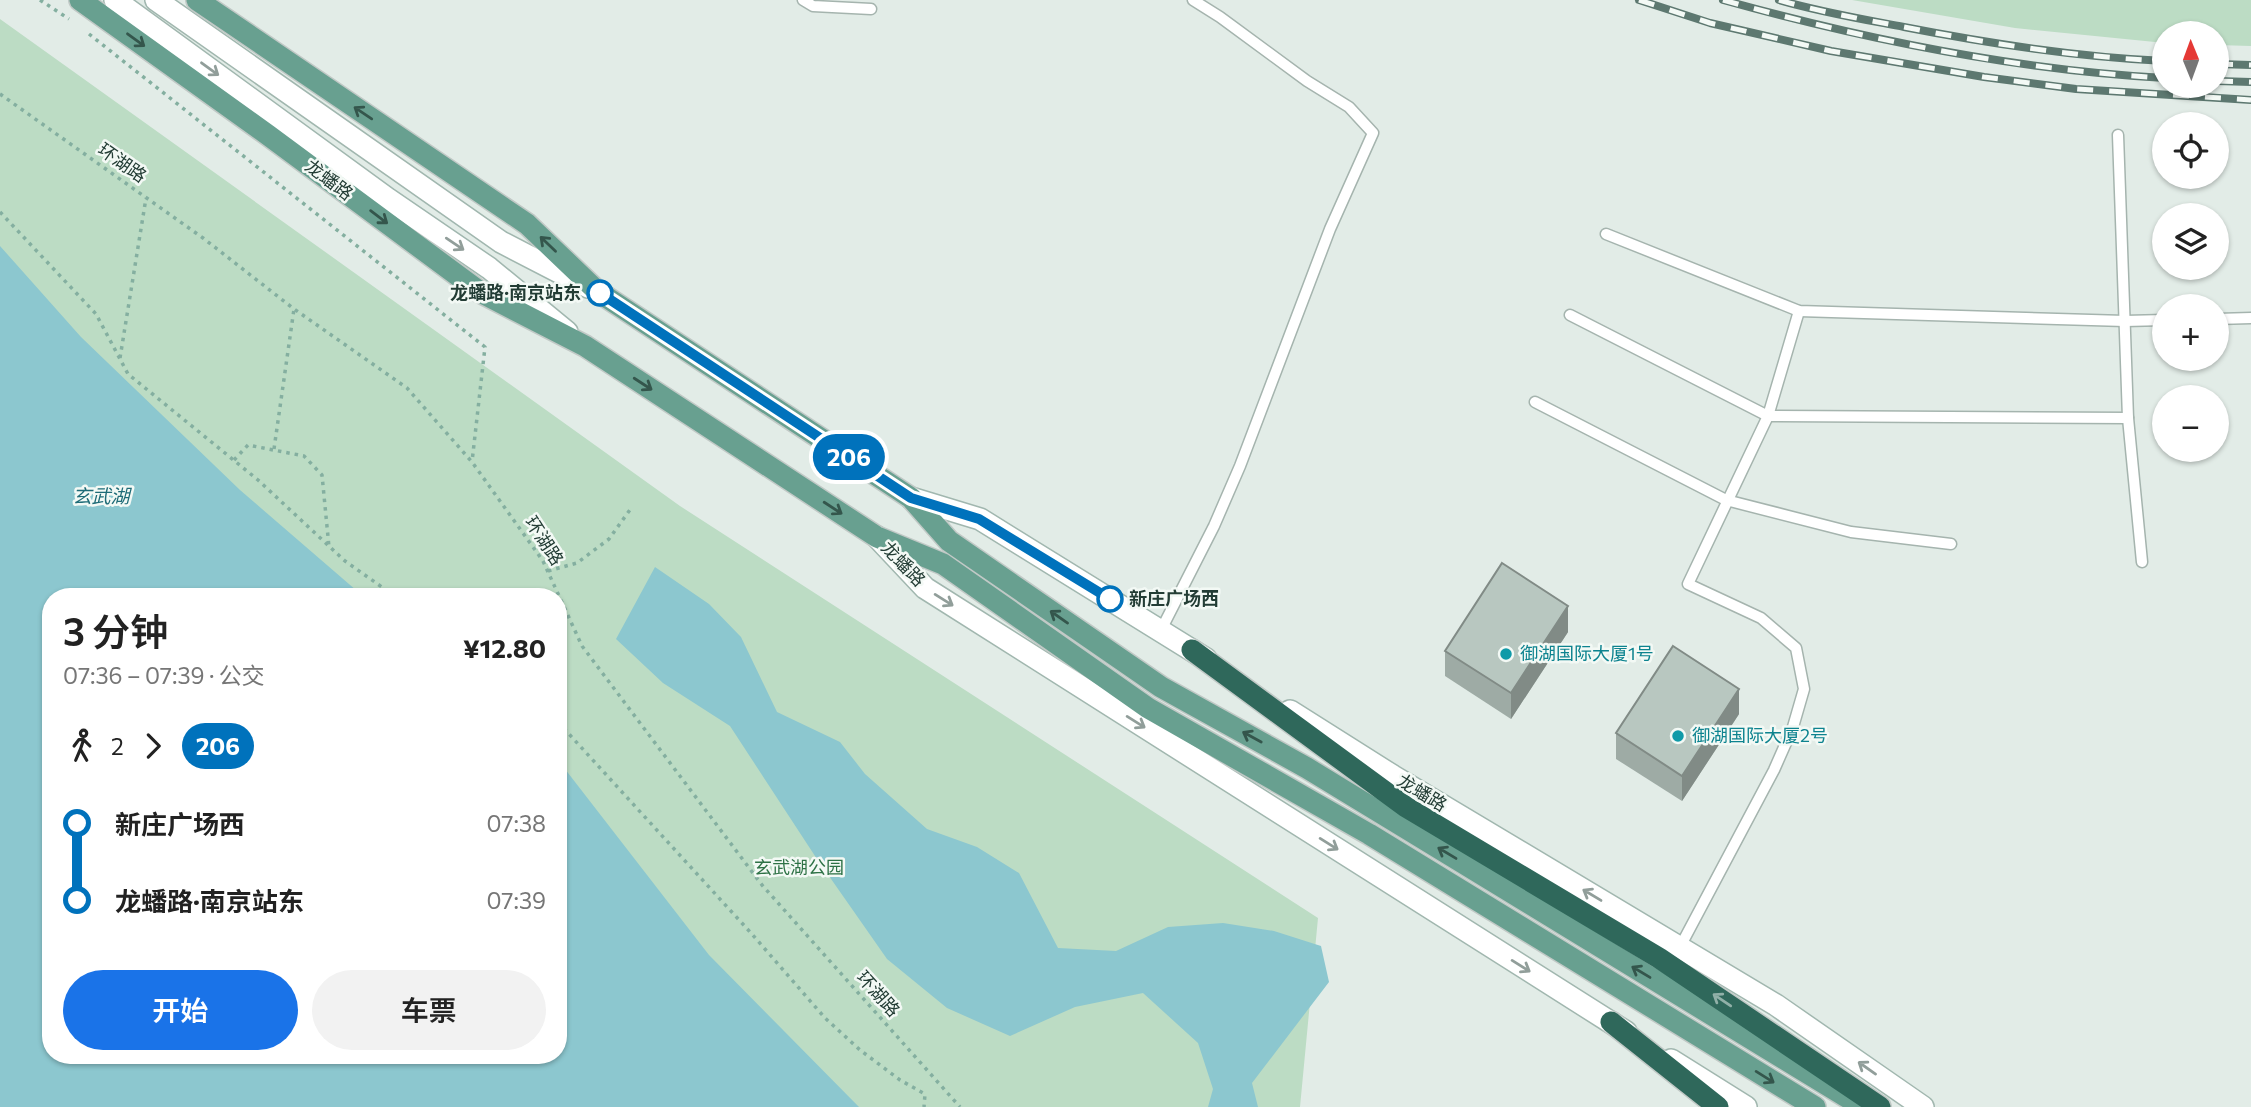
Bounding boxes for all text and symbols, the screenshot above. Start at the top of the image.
north arrow [2152,21,2230,98]
map controls [2152,21,2229,462]
one-way arrow [126,33,145,47]
one-way arrow [200,62,219,76]
one-way arrow [353,105,373,119]
button: locate [2152,112,2229,189]
street label: 环湖路 [94,138,151,187]
street label: 龙蟠路 [301,154,358,204]
button: layers [2152,203,2229,280]
one-way arrow [369,210,388,224]
one-way arrow [540,235,557,252]
one-way arrow [445,237,464,251]
marker: 龙蟠路·南京站东 [587,280,613,306]
place label: 龙蟠路·南京站东 [450,281,581,303]
button: + [2152,294,2229,371]
one-way arrow [632,377,652,391]
button: − [2152,385,2229,462]
line badge: 206 [809,434,889,480]
text: 206 [827,442,871,471]
water label: 玄武湖 [72,484,132,507]
one-way arrow [823,501,842,515]
street label: 环湖路 [521,512,569,569]
street label: 龙蟠路 [877,536,930,590]
marker: 新庄广场西 [1097,586,1123,612]
place label: 新庄广场西 [1129,587,1219,609]
one-way arrow [934,593,953,608]
text: 3 分钟 [63,607,168,654]
one-way arrow [1050,610,1069,624]
text: ¥12.80 [463,632,546,663]
place label: 御湖国际大厦1号 [1520,642,1654,664]
marker: 御湖国际大厦1号 [1498,646,1514,662]
text: 07:36 – 07:39 · 公交 [63,661,265,689]
one-way arrow [1126,716,1146,730]
place label: 御湖国际大厦2号 [1692,724,1828,746]
icon: walk [63,727,101,765]
icon: forward [134,727,172,765]
marker: 御湖国际大厦2号 [1670,728,1686,744]
one-way arrow [1242,730,1262,744]
text: 206 [196,731,240,760]
text: 2 [111,732,124,760]
street label: 龙蟠路 [1394,769,1451,815]
text: 新庄广场西 [115,808,245,839]
text: 07:38 [486,809,546,837]
one-way arrow [1318,837,1338,851]
one-way arrow [1438,846,1458,860]
park label: 玄武湖公园 [754,856,844,878]
text: 龙蟠路·南京站东 [115,885,304,916]
text: 07:39 [486,886,546,914]
one-way arrow [1582,888,1602,902]
one-way arrow [1510,959,1530,973]
one-way arrow [1632,964,1652,978]
street label: 环湖路 [853,966,905,1021]
button: 开始 [63,970,298,1050]
button: 车票 [312,970,546,1050]
one-way arrow [1712,993,1732,1007]
one-way arrow [1858,1061,1877,1075]
one-way arrow [1755,1070,1775,1084]

